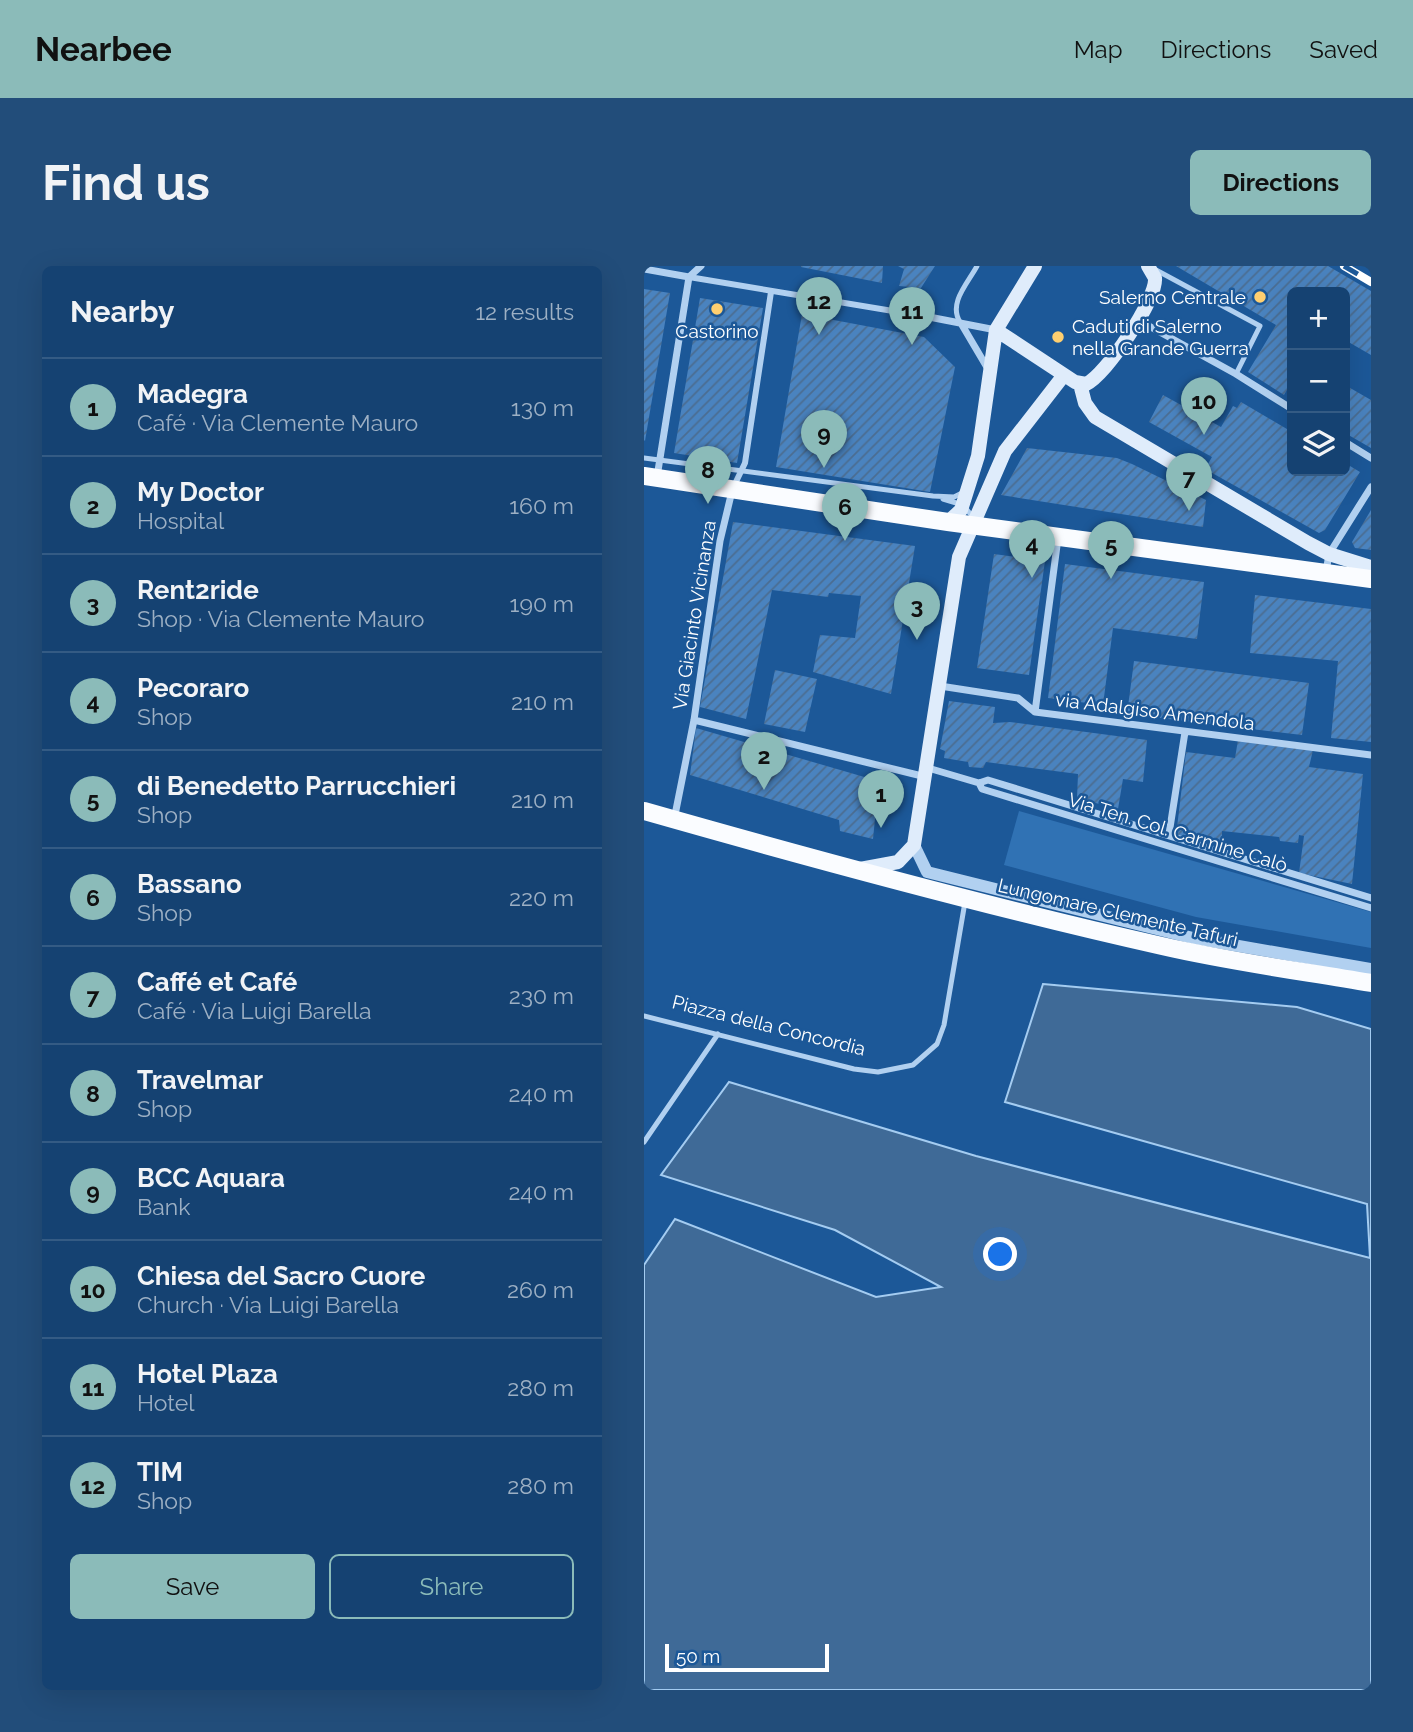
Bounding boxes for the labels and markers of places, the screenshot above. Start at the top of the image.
pin: 12 [796,277,842,335]
place label: Salerno Centrale [1099,286,1246,308]
pin: 11 [889,287,935,345]
marker: Salerno Centrale [1252,289,1268,305]
marker: Castorino [709,301,725,317]
place label: Caduti di Salerno nella Grande Guerra [1072,315,1249,359]
place label: Castorino [675,320,759,342]
marker: Caduti di Salerno nella Grande Guerra [1050,329,1066,345]
pin: 10 [1181,377,1227,435]
pin: 9 [801,410,847,468]
pin: 8 [685,446,731,504]
pin: 7 [1166,453,1212,511]
pin: 6 [822,483,868,541]
pin: 4 [1009,520,1055,578]
pin: 5 [1088,521,1134,579]
pin: 3 [894,582,940,640]
pin: 2 [741,732,787,790]
pin: 1 [858,770,904,828]

